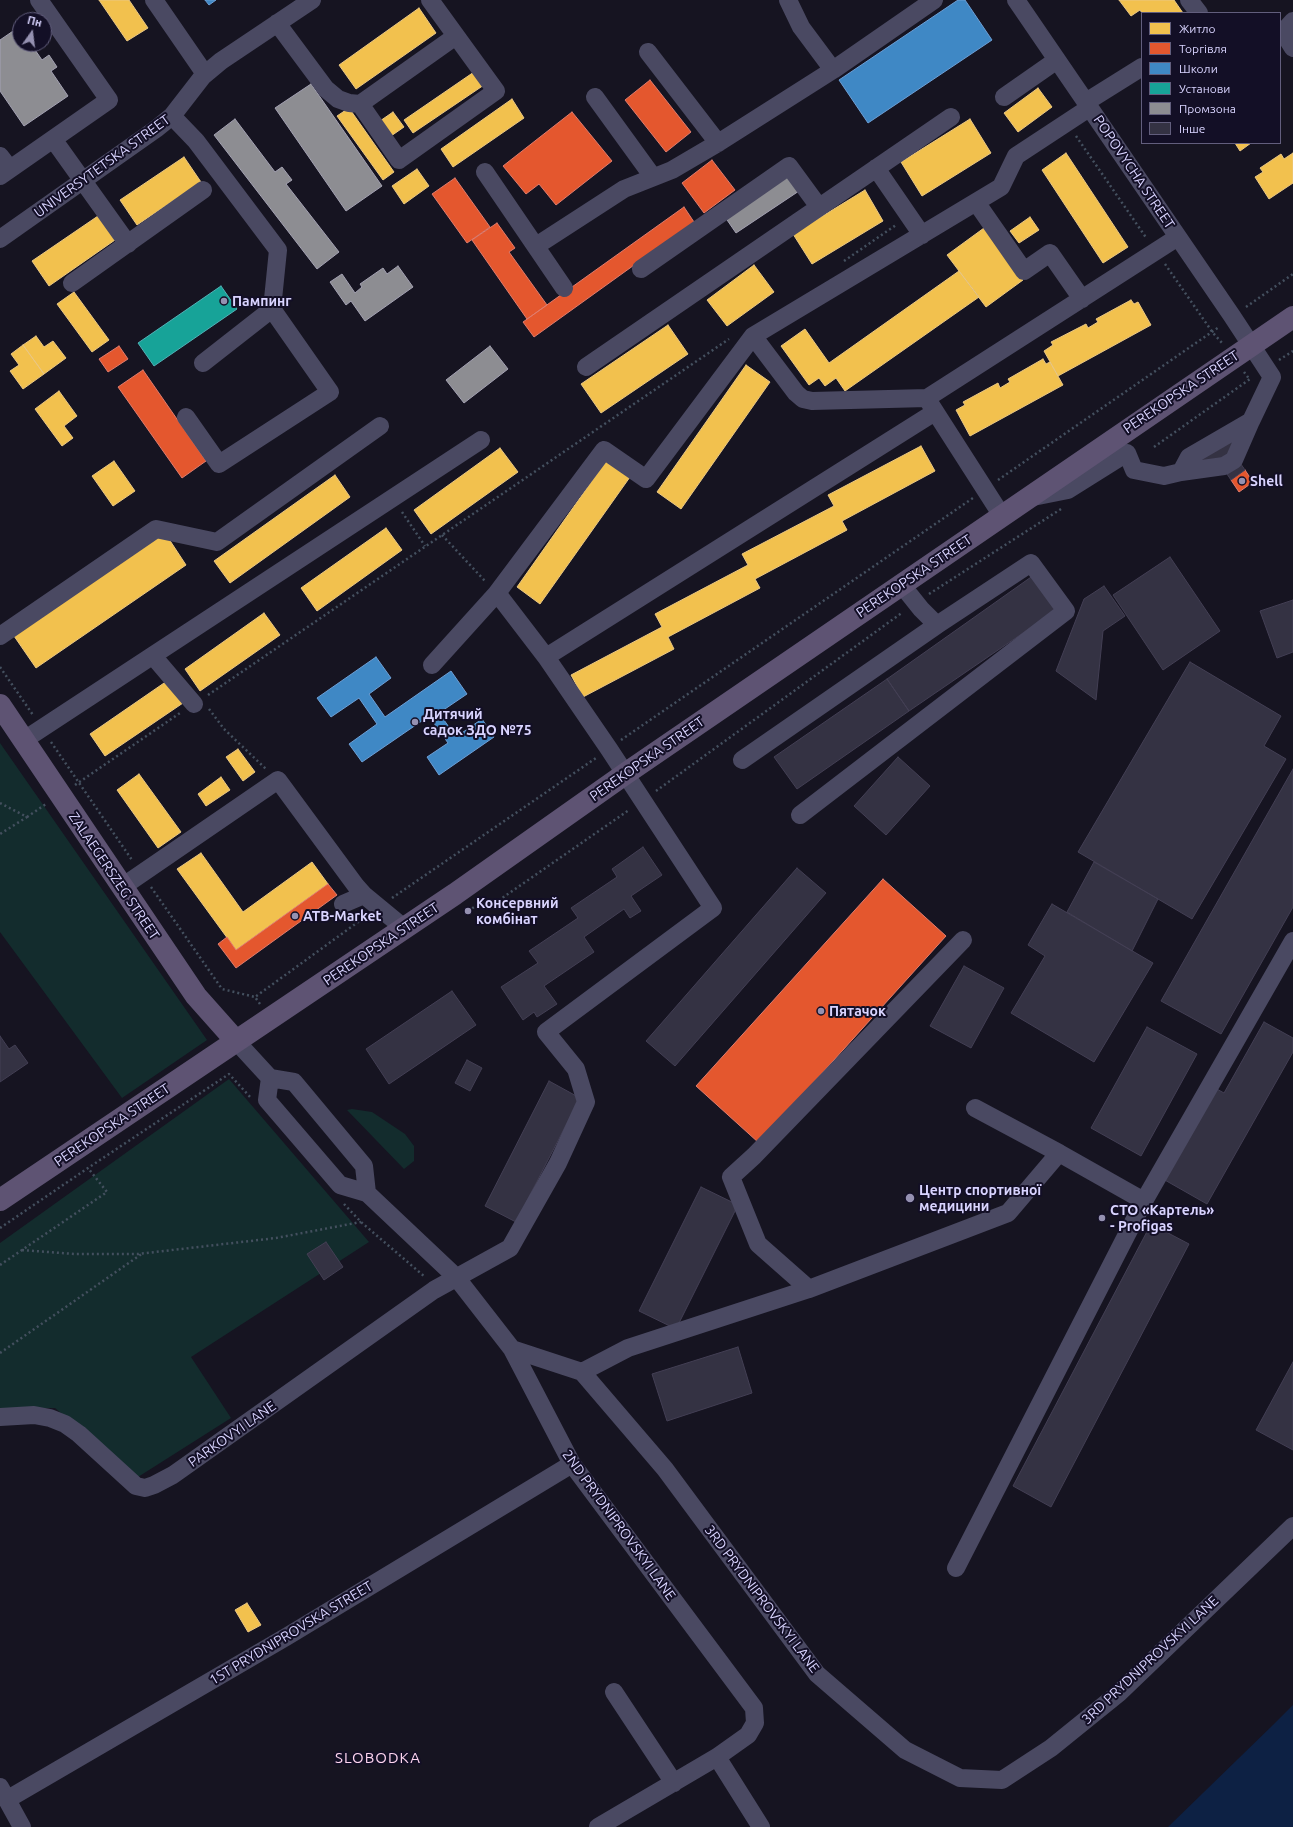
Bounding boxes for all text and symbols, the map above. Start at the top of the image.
north arrow [12,12,52,52]
legend [1141,12,1281,144]
text: Пн [26,14,43,29]
text: Житло [1179,22,1216,35]
text: Торгівля [1179,42,1227,55]
text: Школи [1179,62,1218,75]
text: Установи [1179,82,1230,95]
text: Промзона [1179,102,1236,115]
street label: UNIVERSYTETSKA STREET [31,111,173,221]
street label: POPOVYCHA STREET [1090,112,1178,232]
text: Інше [1179,122,1205,135]
place label: Пампинг [232,293,291,309]
marker: Пампинг [219,296,229,306]
street label: PEREKOPSKA STREET [1120,347,1242,437]
place label: Shell [1250,473,1283,489]
marker: Shell [1237,476,1247,486]
street label: PEREKOPSKA STREET [853,531,975,621]
place label: Дитячий садок ЗДО №75 [423,706,532,738]
street label: PEREKOPSKA STREET [586,713,708,805]
marker: Дитячий садок ЗДО №75 [410,717,420,727]
street label: ZALAEGERSZEG STREET [65,809,163,943]
place label: Консервний комбінат [476,895,559,928]
street label: PEREKOPSKA STREET [320,899,442,989]
marker: Консервний комбінат [463,906,473,916]
place label: ATB-Market [303,908,381,924]
marker: ATB-Market [290,911,300,921]
place label: Пятачок [829,1003,886,1019]
marker: Пятачок [816,1006,826,1016]
street label: PEREKOPSKA STREET [51,1080,173,1170]
place label: Центр спортивної медицини [919,1182,1041,1214]
marker: Центр спортивної медицини [904,1192,916,1204]
place label: СТО «Картель» - Profigas [1110,1202,1214,1234]
marker: СТО «Картель» - Profigas [1097,1213,1107,1223]
street label: PARKOVYI LANE [185,1398,279,1470]
street label: 2ND PRYDNIPROVSKYI LANE [559,1447,679,1603]
street label: 3RD PRYDNIPROVSKYI LANE [701,1522,823,1676]
street label: 1ST PRYDNIPROVSKA STREET [206,1578,376,1688]
street label: 3RD PRYDNIPROVSKYI LANE [1078,1592,1222,1728]
district label: SLOBODKA [335,1749,421,1767]

